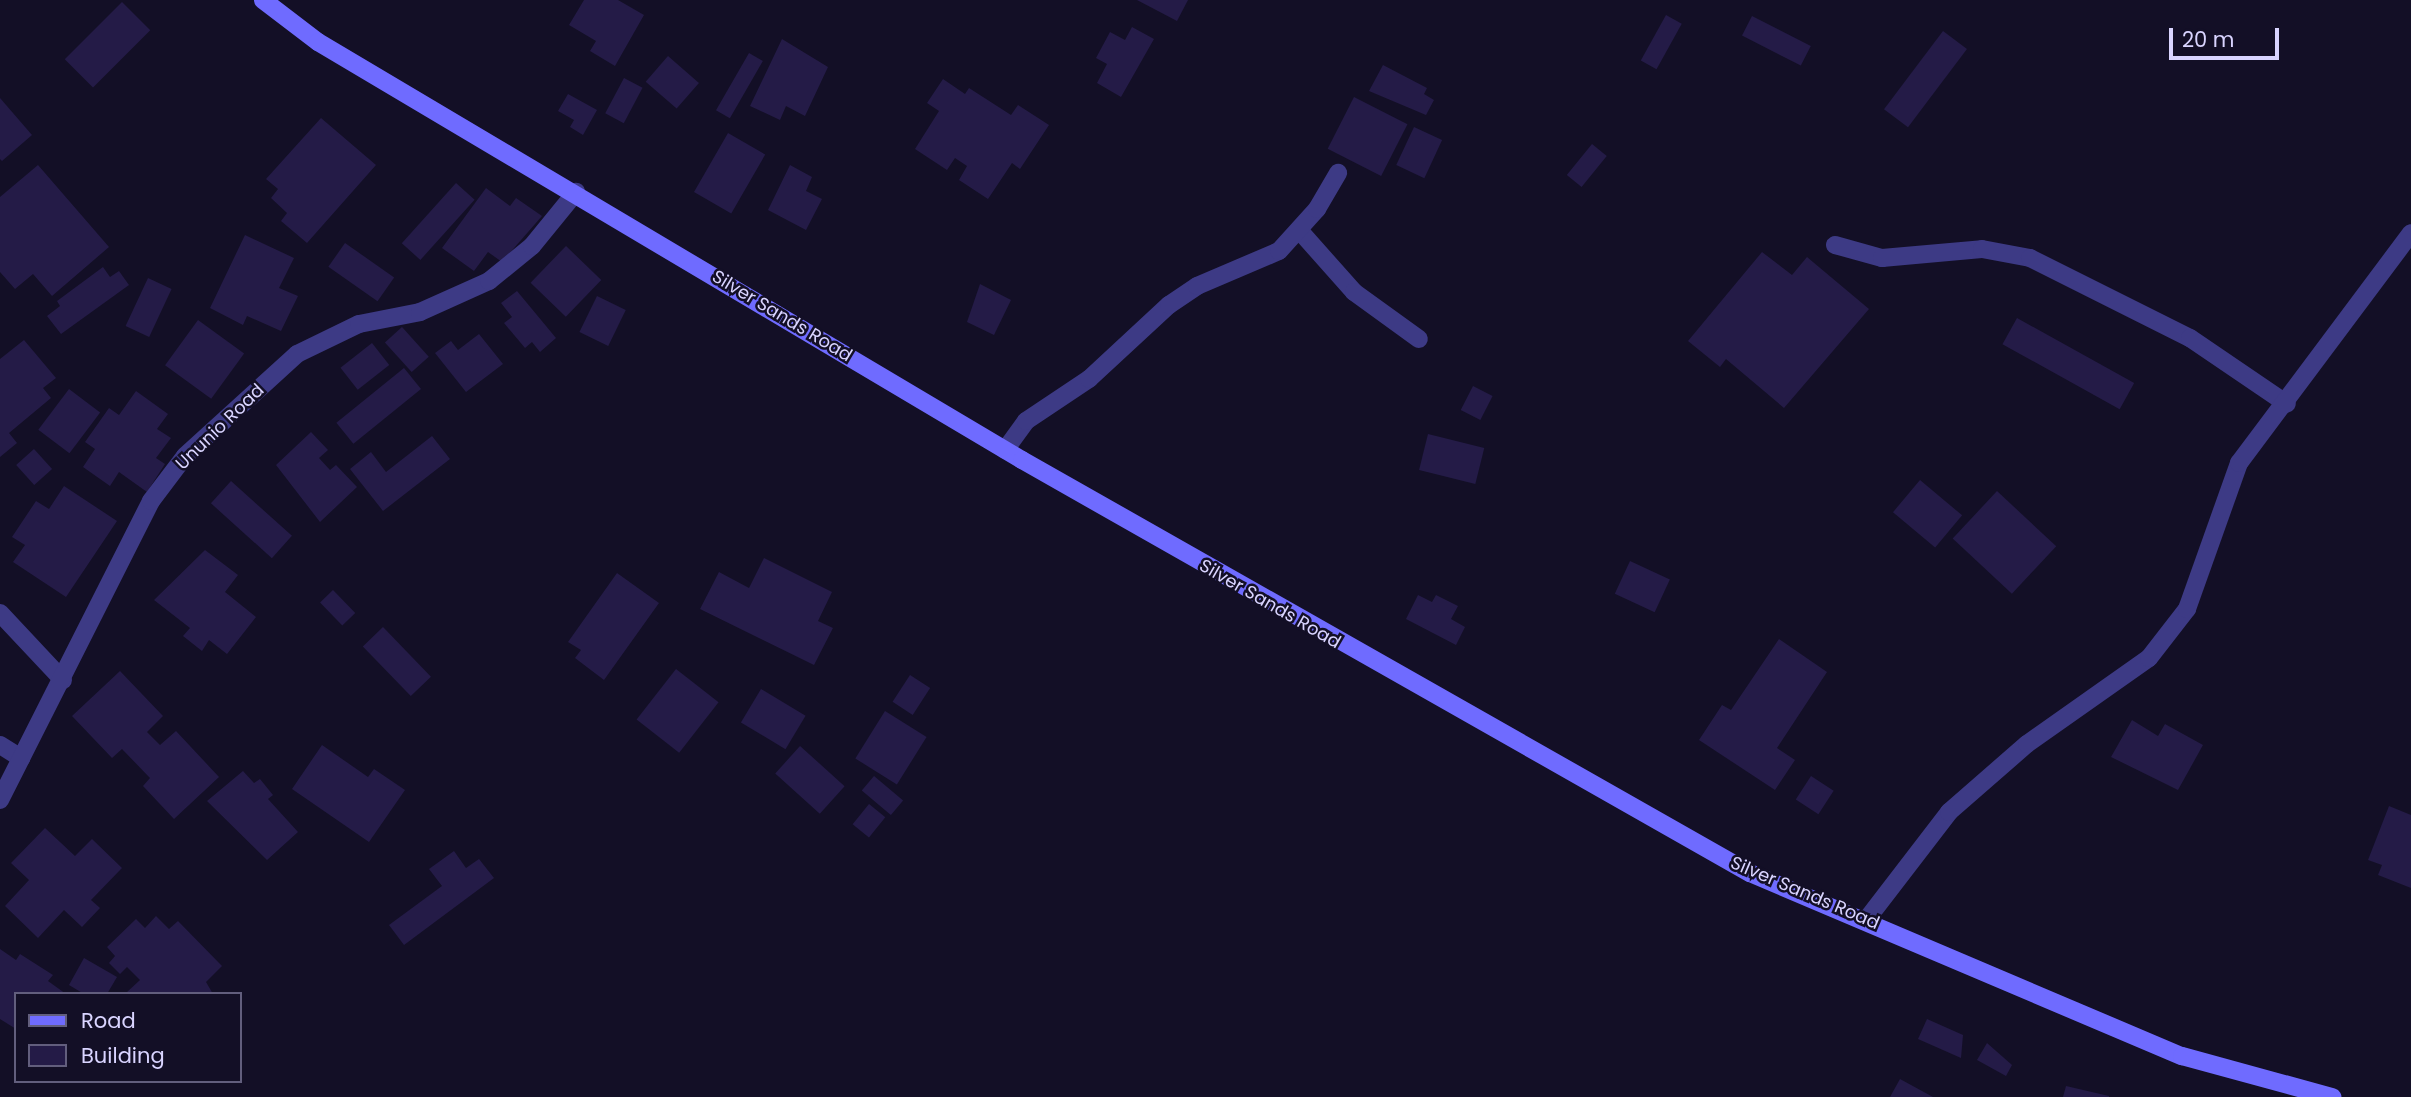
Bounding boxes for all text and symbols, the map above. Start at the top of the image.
scale bar [2173,14,2283,58]
text: 20 m [2182,25,2235,54]
street label: Silver Sands Road [708,266,856,366]
street label: Ununio Road [171,380,269,474]
street label: Silver Sands Road [1195,555,1345,653]
street label: Silver Sands Road [1727,852,1883,934]
legend [14,992,242,1083]
text: Road [81,1006,136,1035]
text: Building [81,1041,165,1070]

